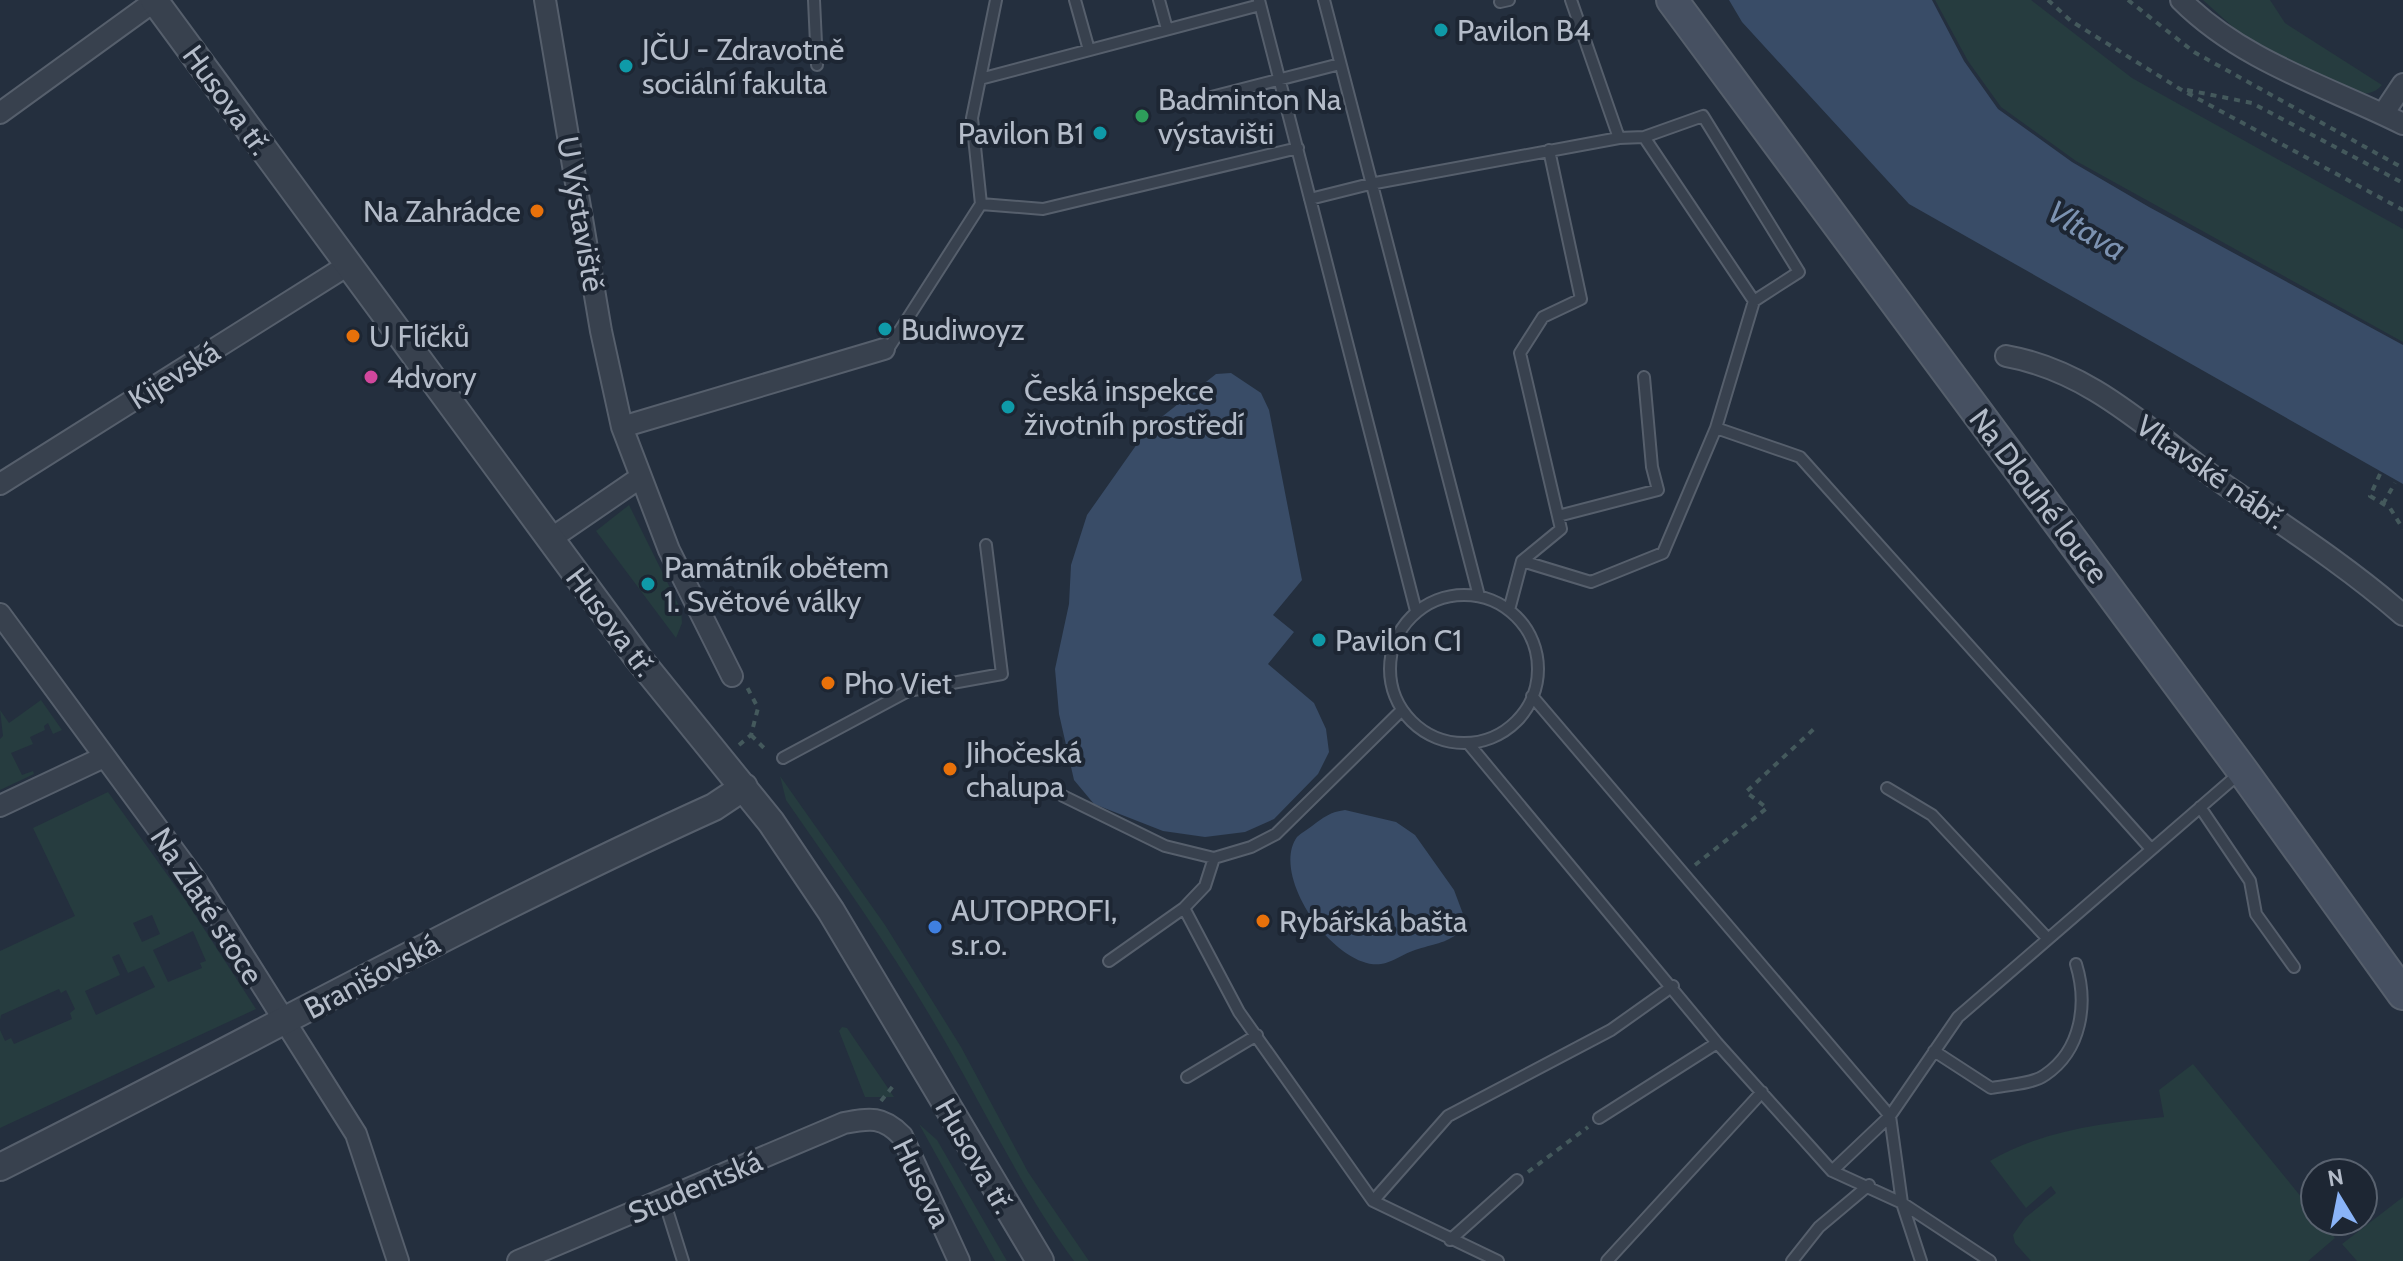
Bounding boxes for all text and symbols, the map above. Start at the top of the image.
place label: Pavilon B4 [1457,12,1591,49]
marker: Pavilon B4 [1432,21,1450,39]
place label: JČU - Zdravotně sociální fakulta [641,31,844,102]
street label: Husova tř. [175,38,279,162]
marker: JČU - Zdravotně sociální fakulta [617,57,635,75]
place label: Badminton Na výstavišti [1158,81,1342,152]
marker: Badminton Na výstavišti [1133,107,1151,125]
place label: Pavilon B1 [958,115,1084,152]
marker: Pavilon B1 [1091,124,1109,142]
street label: U Výstaviště [549,134,613,294]
water label: Vltava [2041,192,2133,268]
place label: Na Zahrádce [363,193,521,230]
marker: Na Zahrádce [528,202,546,220]
place label: Budiwoyz [901,311,1025,348]
place label: U Flíčků [369,318,469,355]
marker: Budiwoyz [876,320,894,338]
marker: U Flíčků [344,327,362,345]
street label: Kijevská [122,332,227,417]
place label: 4dvory [387,359,477,396]
marker: 4dvory [362,368,380,386]
place label: Česká inspekce životníh prostředí [1024,372,1244,443]
marker: Česká inspekce životníh prostředí [999,398,1017,416]
street label: Na Dlouhé louce [1961,401,2117,591]
street label: Vltavské nábř. [2129,407,2293,537]
place label: Památník obětem 1. Světové války [664,549,889,620]
street label: Husova tř. [558,560,664,684]
marker: Památník obětem 1. Světové války [639,575,657,593]
place label: Pavilon C1 [1335,622,1462,659]
marker: Pavilon C1 [1310,631,1328,649]
place label: Pho Viet [844,665,952,702]
marker: Pho Viet [819,674,837,692]
place label: Jihočeská chalupa [965,734,1082,805]
marker: Jihočeská chalupa [941,760,959,778]
street label: Na Zlaté stoce [143,821,271,991]
place label: AUTOPROFI, s.r.o. [951,892,1117,963]
place label: Rybářská bašta [1279,903,1468,940]
marker: Rybářská bašta [1254,912,1272,930]
marker: AUTOPROFI, s.r.o. [926,918,944,936]
street label: Branišovská [298,925,447,1027]
street label: Husova tř. [927,1092,1023,1220]
street label: Husova [885,1133,960,1234]
street label: Studentská [623,1142,768,1232]
north arrow [2299,1157,2379,1237]
text: N [2326,1163,2346,1192]

